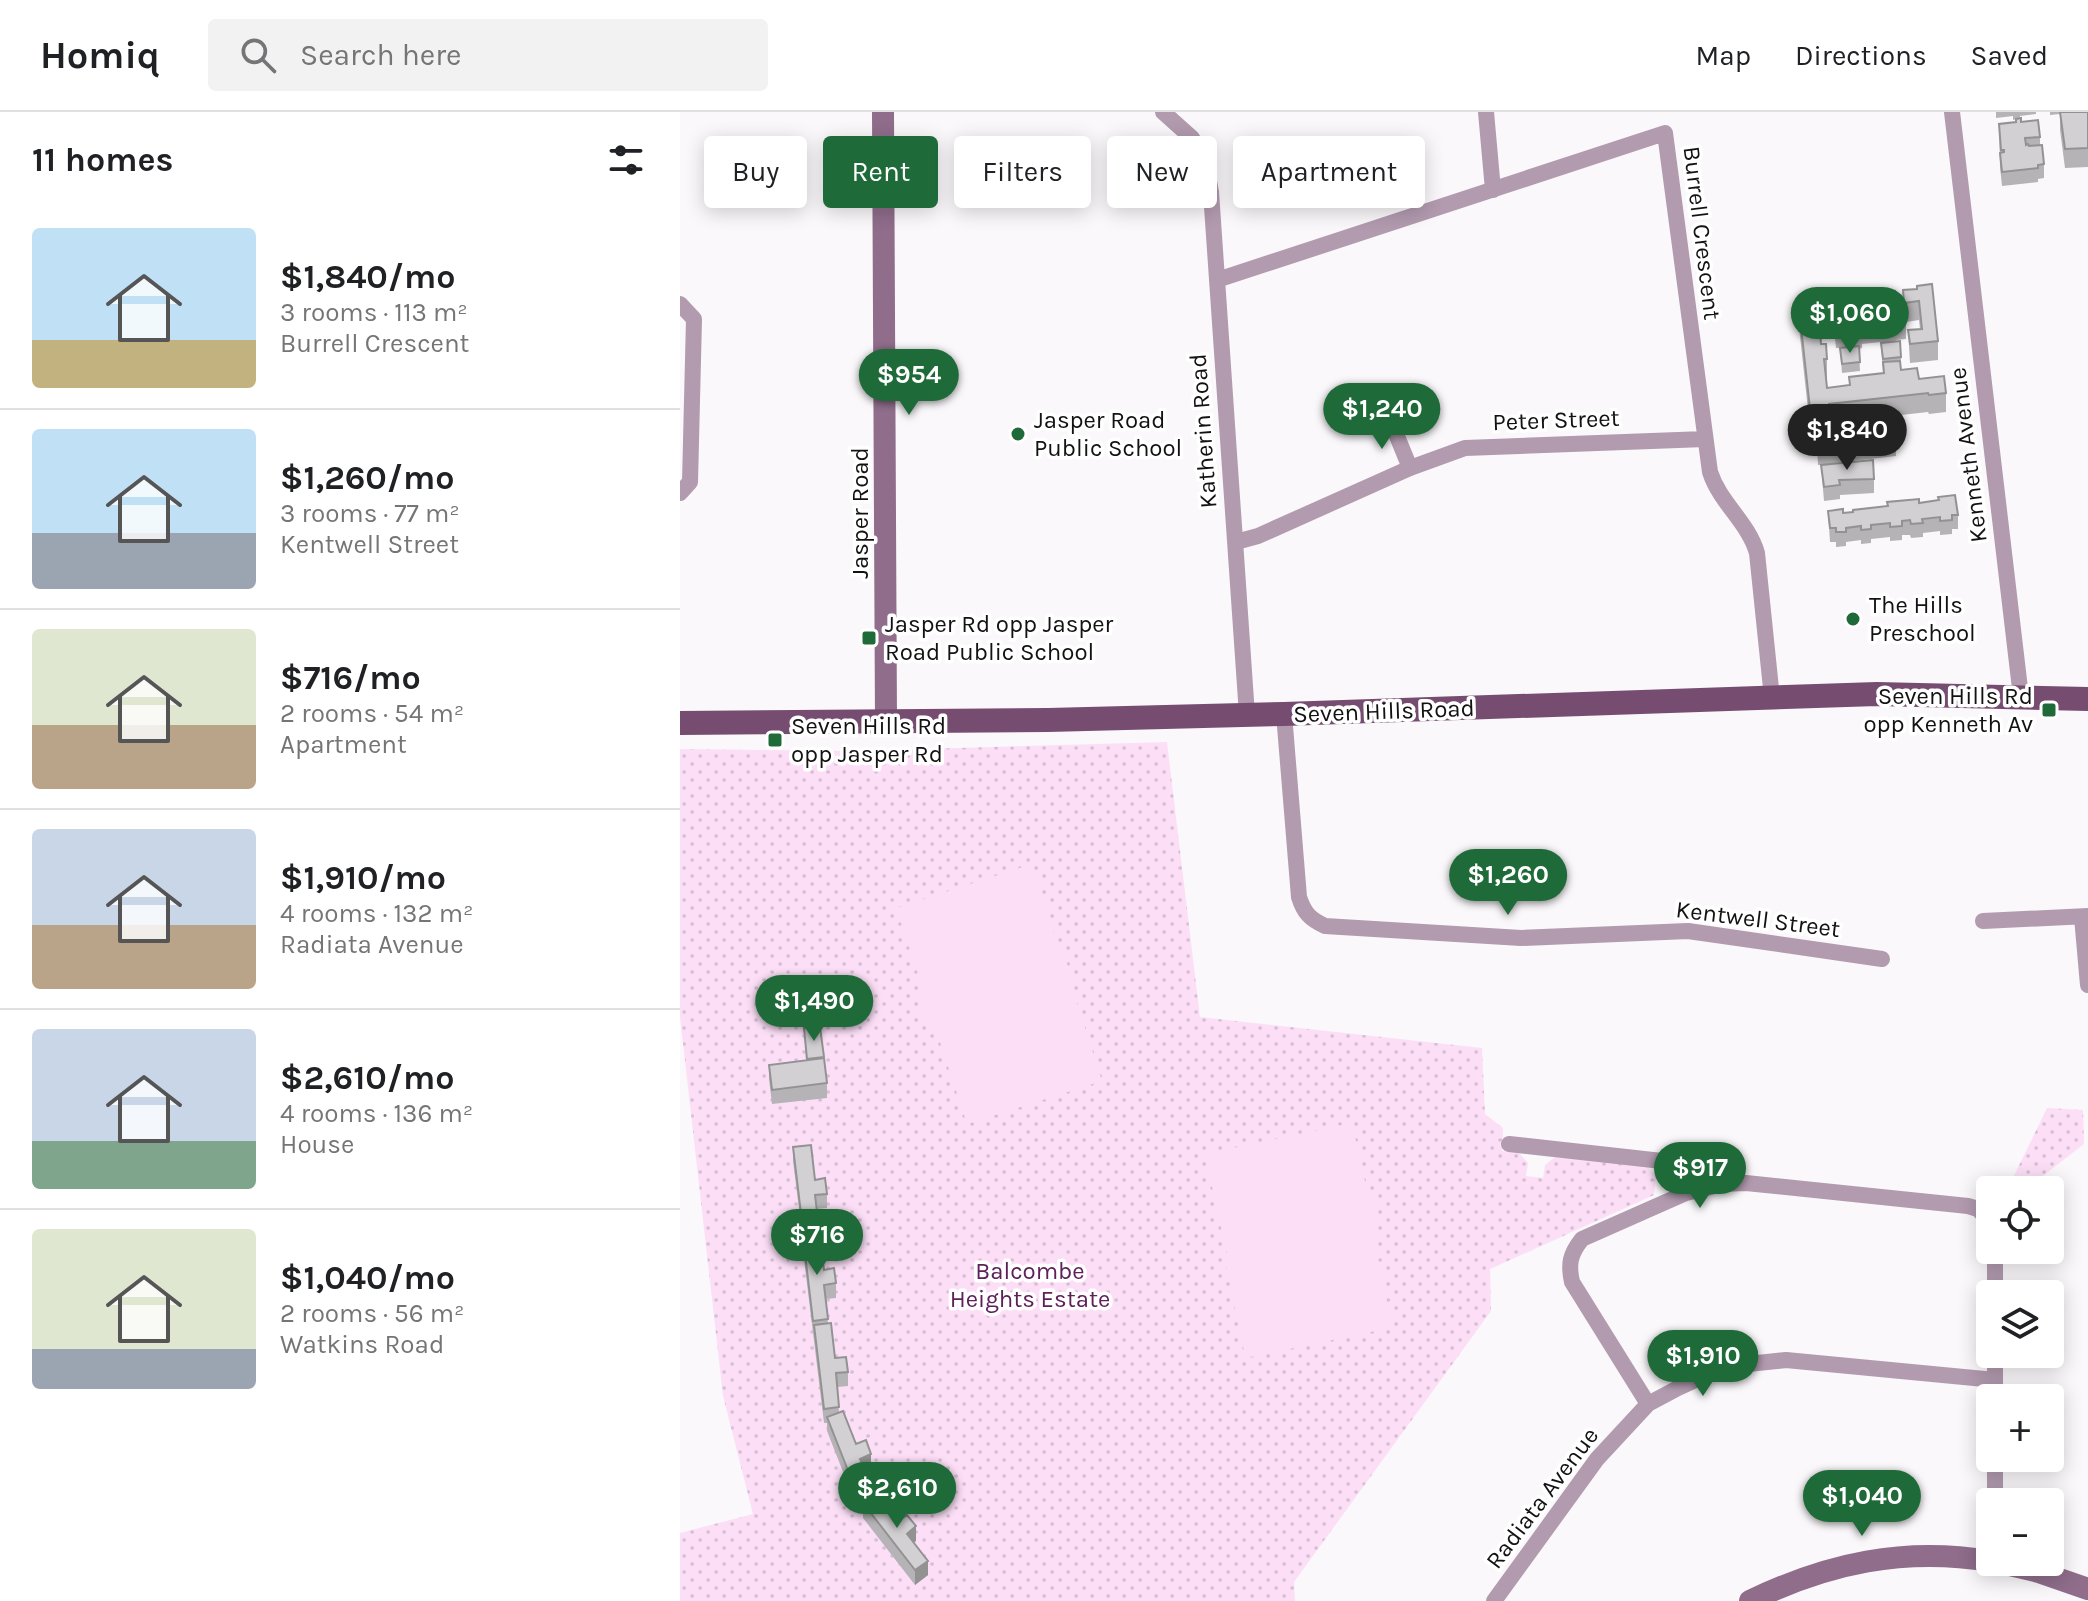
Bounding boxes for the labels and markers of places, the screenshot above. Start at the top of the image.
pin: $1,060 [1785,287,1915,355]
pin: $954 [862,349,956,417]
pin: $1,240 [1317,383,1447,451]
pin: $1,840 [1782,404,1912,472]
place label: Jasper Road Public School [1034,406,1182,462]
marker: Jasper Road Public School [1009,425,1027,443]
place label: The Hills Preschool [1869,591,1976,647]
place label: Jasper Rd opp Jasper Road Public School [885,610,1114,666]
marker: The Hills Preschool [1844,610,1862,628]
marker: Jasper Rd opp Jasper Road Public School [860,629,878,647]
place label: Seven Hills Rd opp Kenneth Av [1863,682,2033,738]
marker: Seven Hills Rd opp Kenneth Av [2040,701,2058,719]
place label: Seven Hills Rd opp Jasper Rd [791,712,946,768]
marker: Seven Hills Rd opp Jasper Rd [766,731,784,749]
pin: $1,260 [1443,849,1573,917]
pin: $1,490 [749,975,879,1043]
pin: $917 [1653,1142,1747,1210]
pin: $716 [770,1209,864,1277]
pin: $1,910 [1638,1330,1768,1398]
pin: $2,610 [832,1462,962,1530]
pin: $1,040 [1797,1470,1927,1538]

